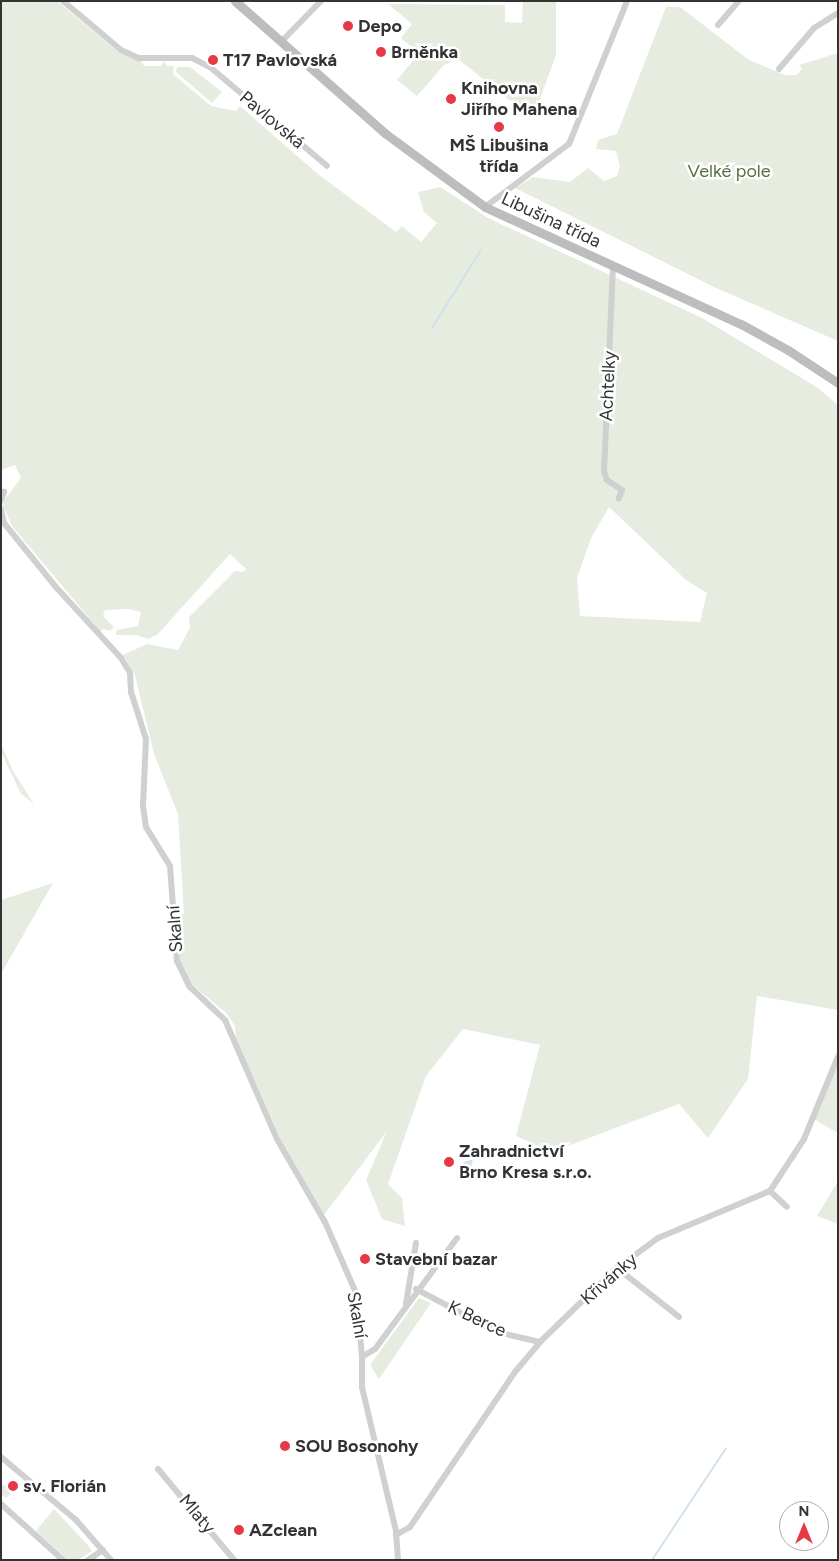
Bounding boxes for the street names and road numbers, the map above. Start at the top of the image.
street label: Pavlovská [235,87,309,153]
street label: Libušina třída [498,188,604,252]
street label: Achtelky [595,350,621,422]
street label: Skalní [163,905,187,953]
street label: Křivánky [576,1249,642,1309]
street label: Skalní [342,1290,372,1340]
street label: K Berce [444,1296,510,1342]
street label: Mlaty [174,1490,220,1538]

